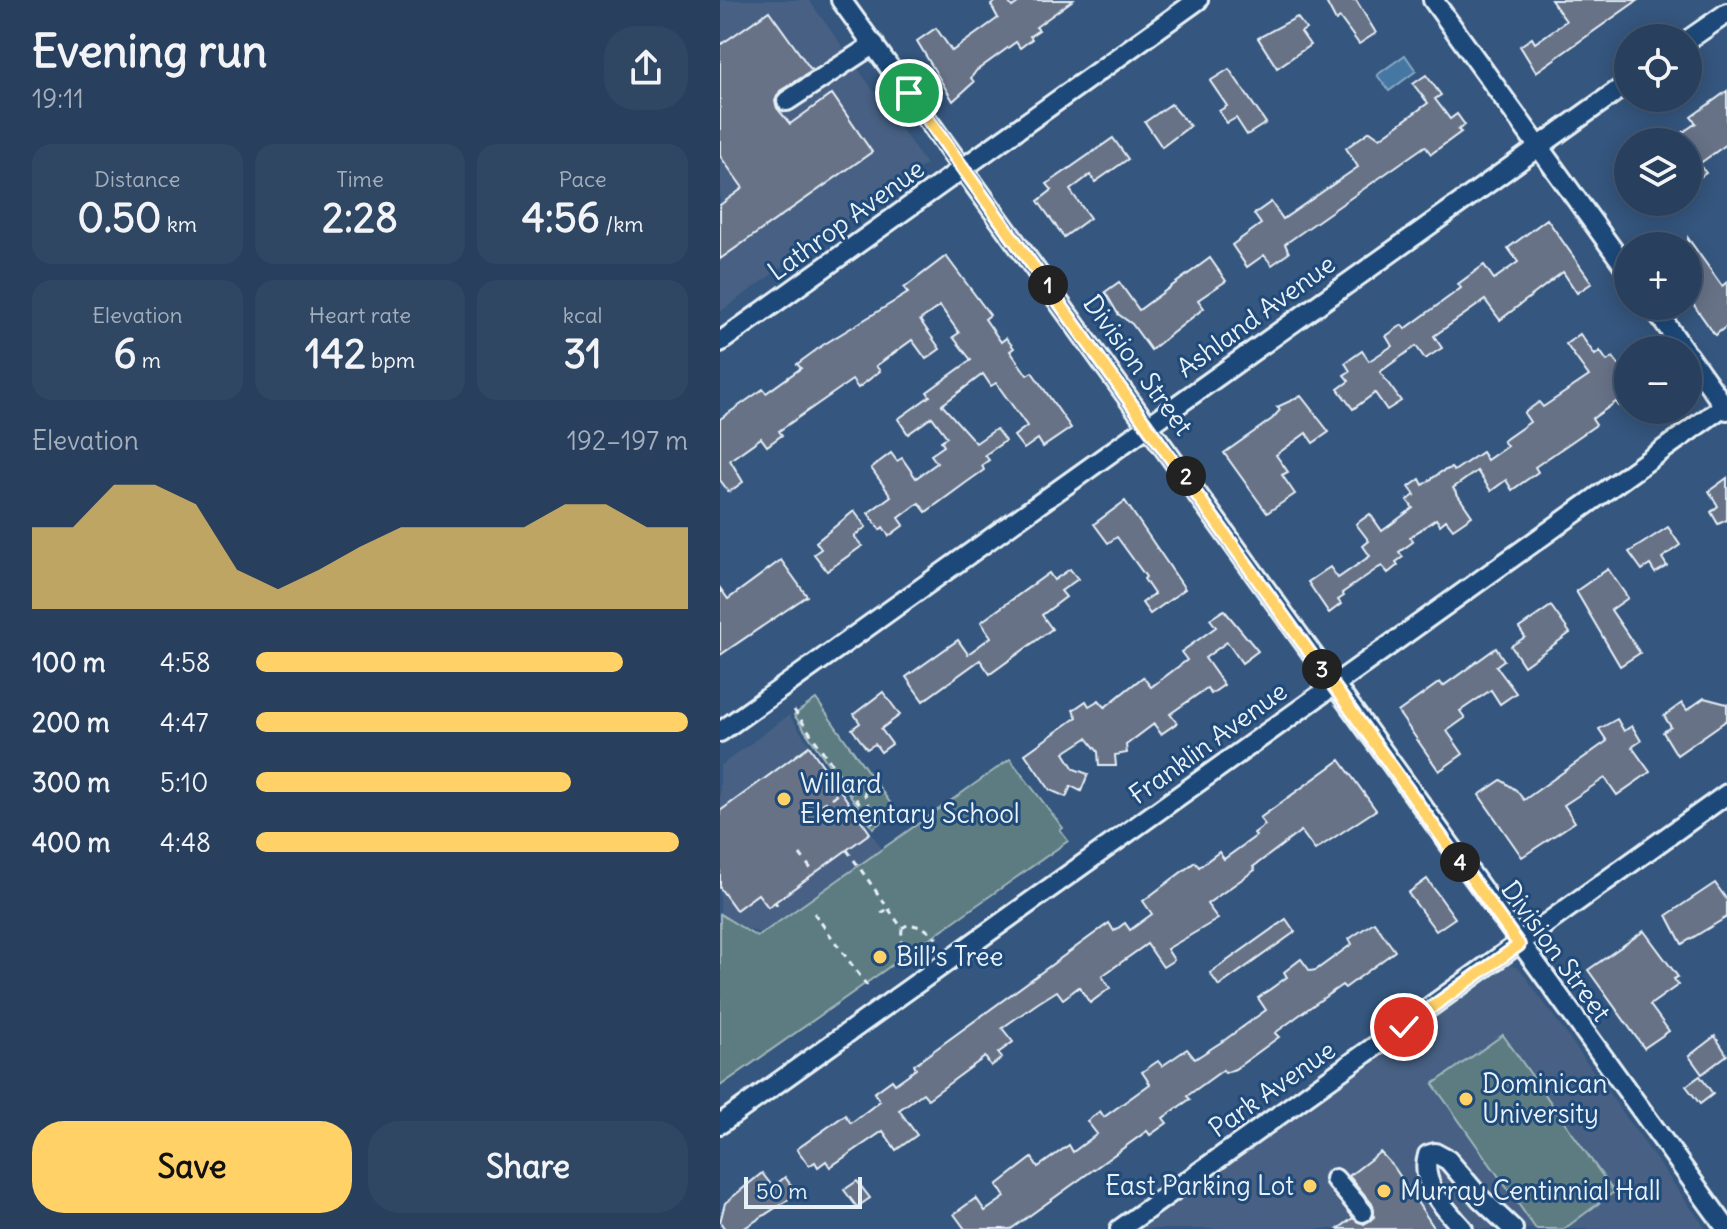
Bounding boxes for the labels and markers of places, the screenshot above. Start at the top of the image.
pin [875,59,943,127]
pin: 1 [1028,265,1068,305]
pin: 2 [1166,456,1206,496]
pin: 3 [1302,649,1342,689]
place label: Willard Elementary School [800,767,1020,830]
marker: Willard Elementary School [775,790,793,808]
pin: 4 [1440,842,1480,882]
place label: Bill’s Tree [896,940,1004,973]
marker: Bill’s Tree [871,948,889,966]
pin [1370,993,1438,1061]
place label: Dominican University [1482,1067,1607,1130]
marker: Dominican University [1457,1090,1475,1108]
place label: East Parking Lot [1105,1169,1294,1202]
place label: Murray Centinnial Hall [1400,1174,1661,1207]
marker: East Parking Lot [1301,1177,1319,1195]
marker: Murray Centinnial Hall [1375,1182,1393,1200]

